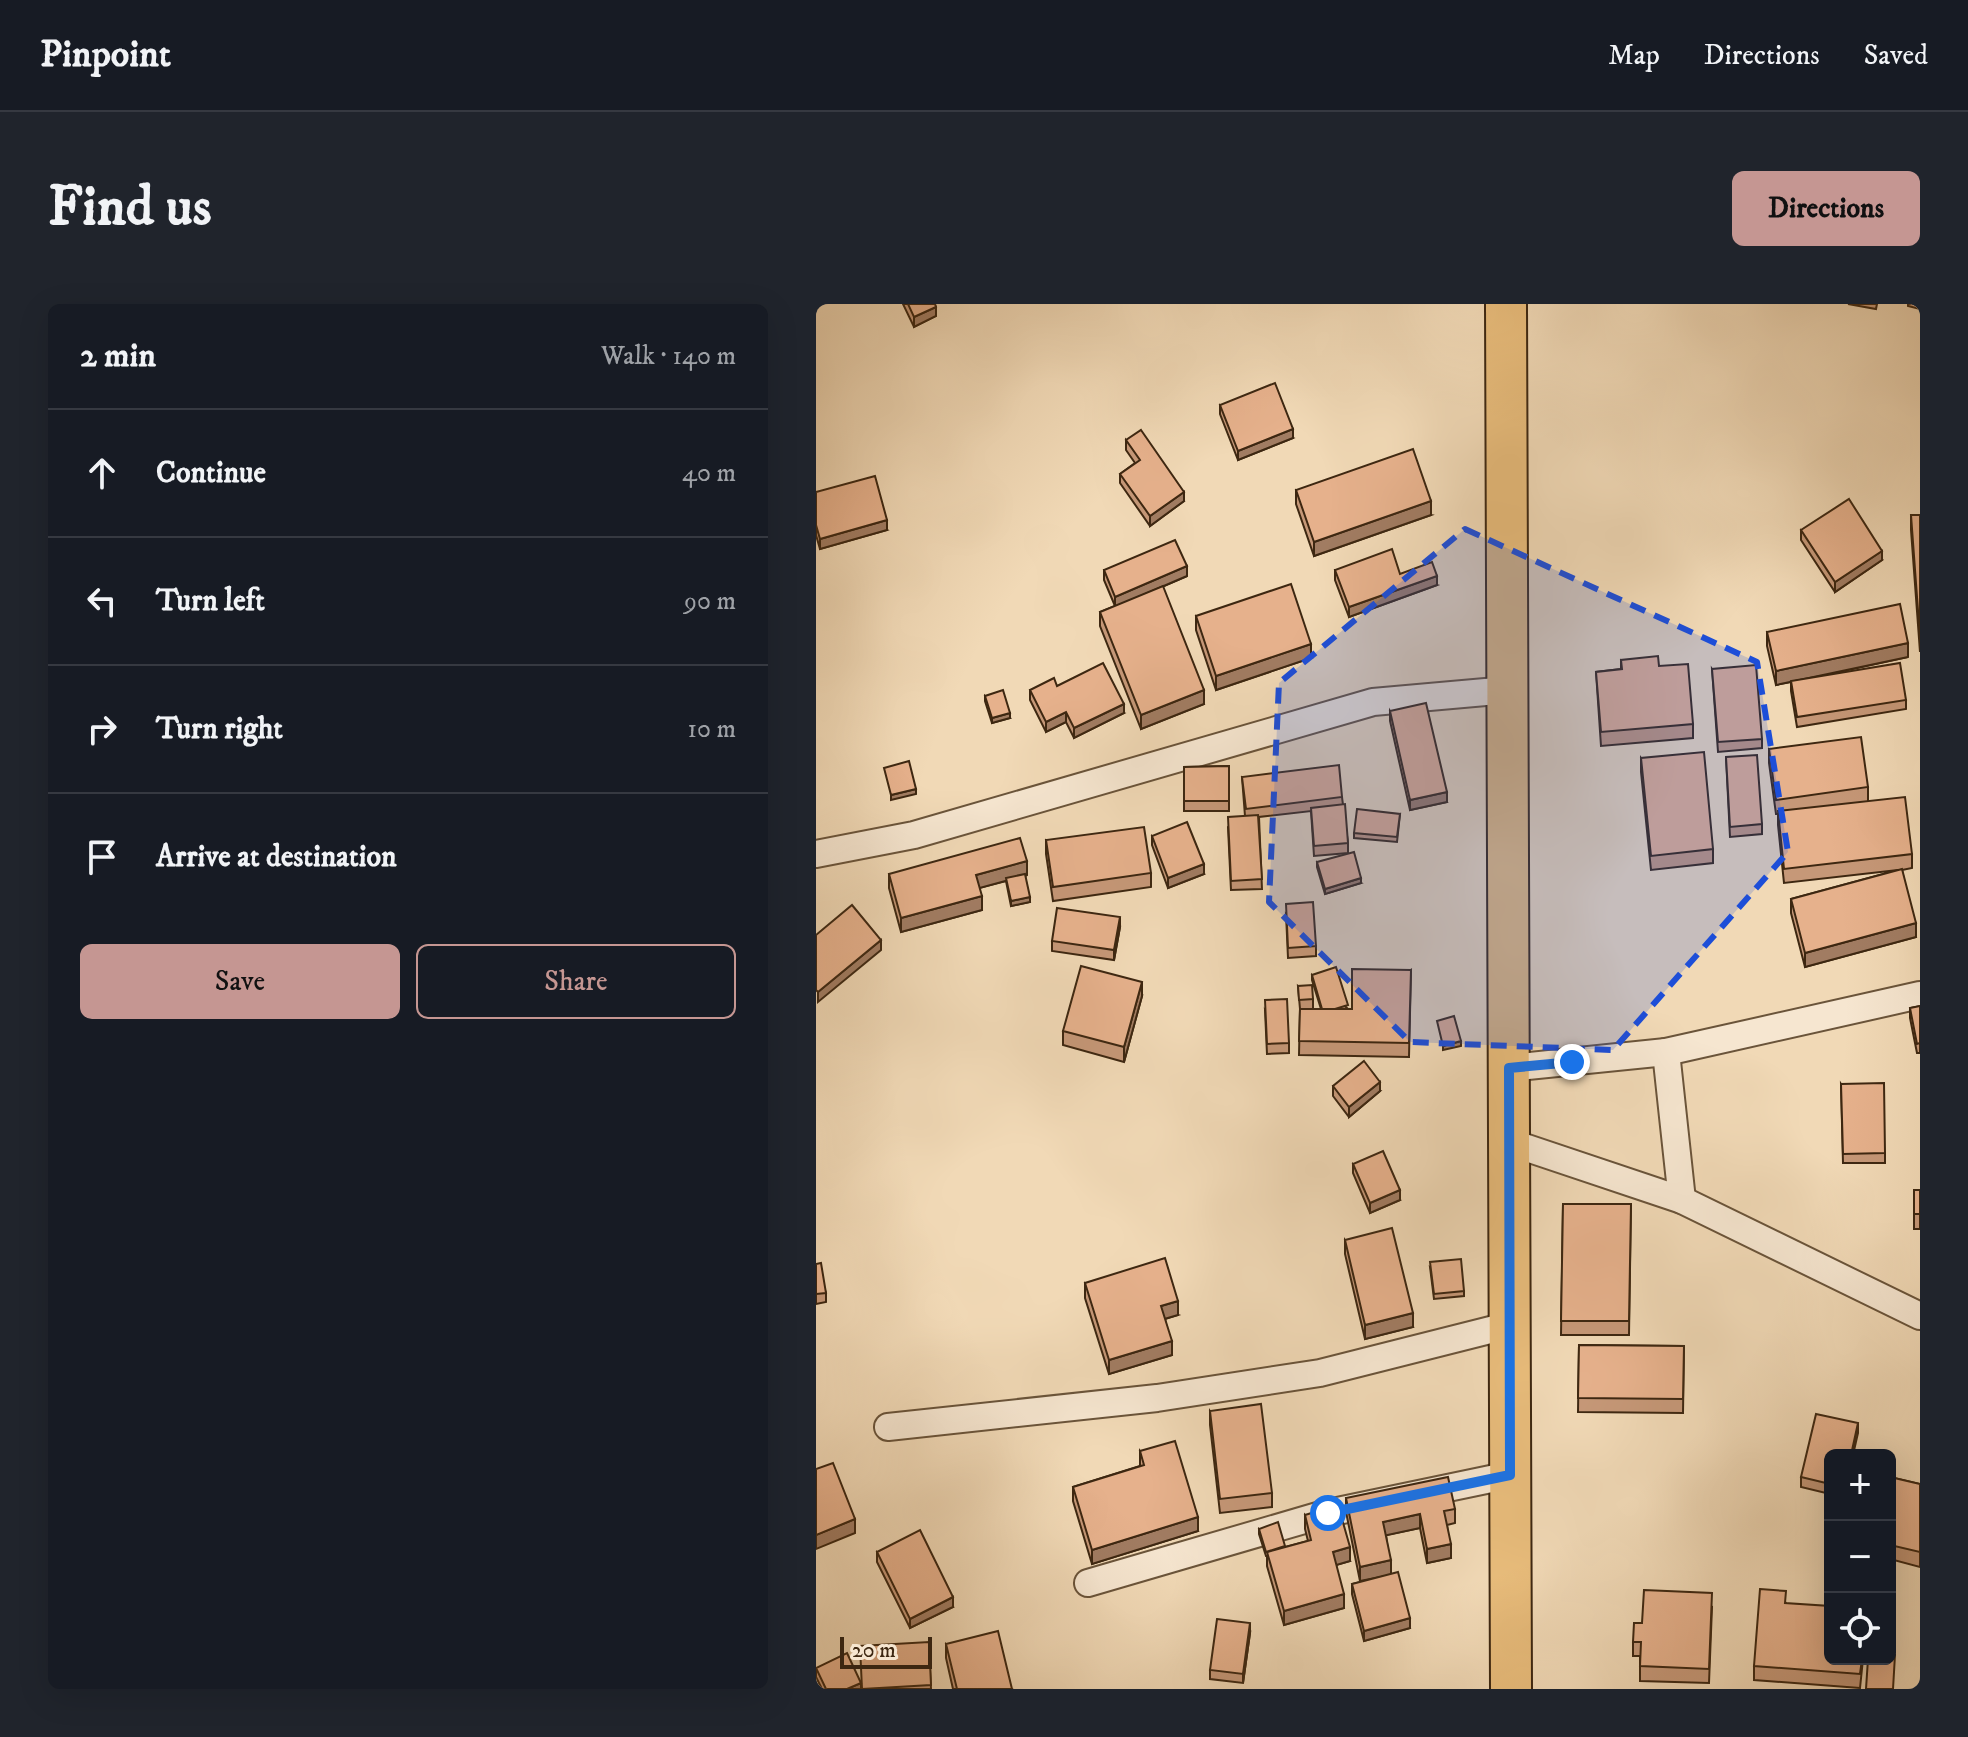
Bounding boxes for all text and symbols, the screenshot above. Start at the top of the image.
text: Pinpoint [40,31,171,79]
text: Map [1608,38,1660,73]
text: Directions [1704,38,1820,73]
text: Saved [1864,38,1928,73]
button: Directions [1732,171,1920,246]
text: Find us [48,173,212,243]
text: 2 min [80,335,156,377]
text: Walk · 140 m [601,340,736,373]
icon: ahead [80,451,124,495]
text: Continue [156,455,266,492]
text: 40 m [682,457,736,490]
icon: left [80,579,124,623]
text: Turn left [156,583,265,620]
text: 90 m [684,585,736,618]
icon: right [80,707,124,751]
text: Turn right [156,711,283,748]
text: 10 m [687,713,736,746]
icon: arrive [80,835,124,879]
text: Arrive at destination [156,839,397,876]
button: Save [80,944,400,1019]
button: Share [416,944,736,1019]
route end [1554,1044,1590,1080]
map controls [1824,1449,1896,1665]
button: + [1824,1449,1896,1521]
route start [1310,1495,1346,1531]
button: − [1824,1521,1896,1593]
button: locate [1824,1593,1896,1665]
scale bar [840,1633,932,1669]
text: 20 m [852,1637,896,1664]

